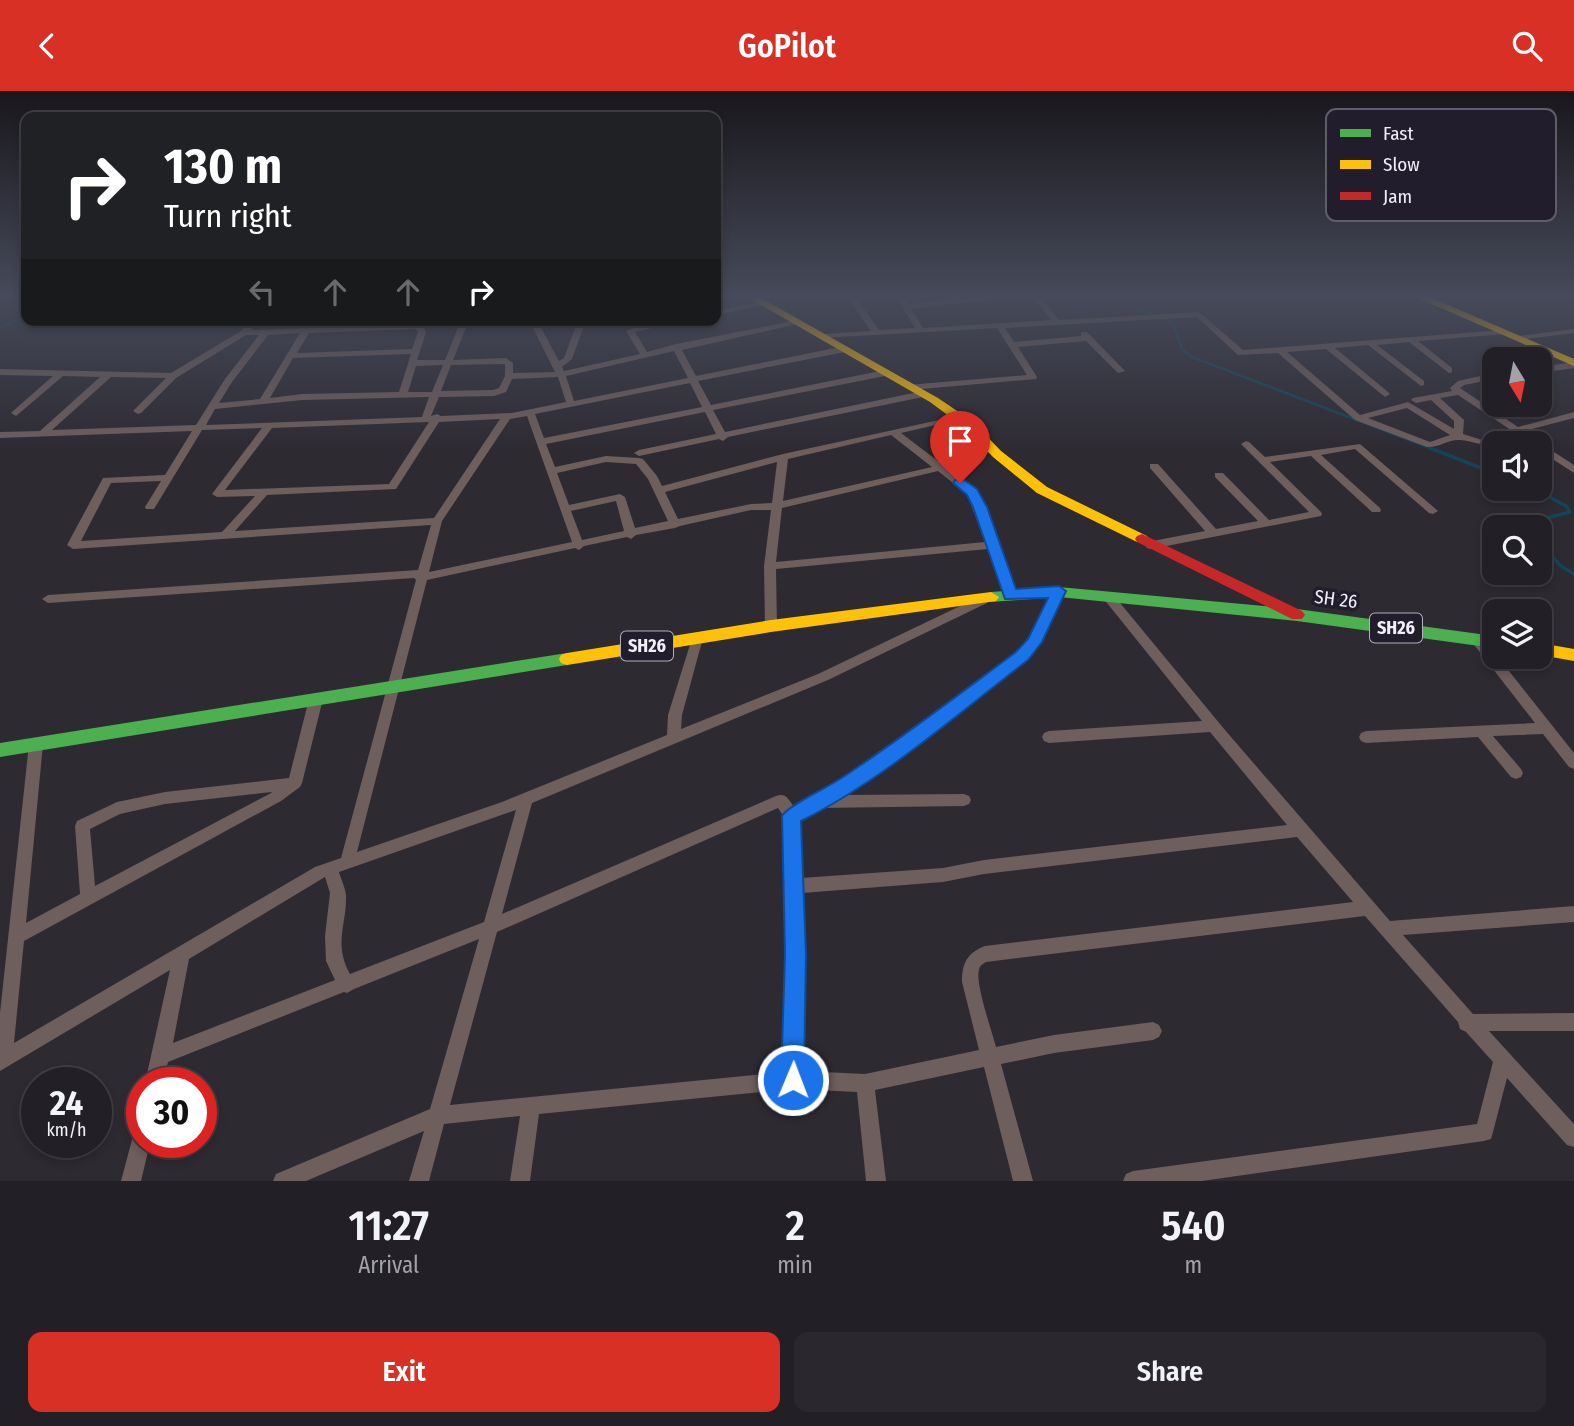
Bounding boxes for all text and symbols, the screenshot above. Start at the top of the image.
icon: back [28,27,66,65]
text: GoPilot [738,27,836,65]
icon: search [1508,27,1546,65]
legend [1326,109,1556,221]
text: Fast [1383,122,1414,145]
text: 130 m [164,137,282,196]
icon: right [49,140,140,231]
text: Slow [1383,153,1420,176]
text: Jam [1383,185,1412,208]
text: Turn right [164,197,291,235]
icon: left [243,273,281,311]
icon: ahead [316,273,354,311]
icon: ahead [389,273,427,311]
icon: right [462,273,500,311]
north arrow [1482,347,1552,417]
map controls [1482,347,1552,669]
pin [930,411,990,483]
icon: arrive [941,422,979,460]
button: sound [1482,431,1552,501]
button: search [1482,515,1552,585]
street label: SH 26 [1313,585,1359,613]
button: layers [1482,599,1552,669]
road number: SH26 [1370,613,1422,643]
road number: SH26 [621,631,673,661]
position arrow [756,1043,830,1117]
speed limit sign: 30 [126,1067,217,1158]
text: 24 [50,1082,83,1124]
text: km/h [46,1119,87,1141]
text: 11:27 [348,1201,429,1251]
text: 2 [785,1201,805,1251]
text: 540 [1161,1201,1226,1251]
text: Arrival [358,1251,419,1279]
text: min [777,1251,813,1279]
text: m [1185,1251,1202,1279]
button: Exit [28,1332,780,1412]
button: Share [794,1332,1546,1412]

